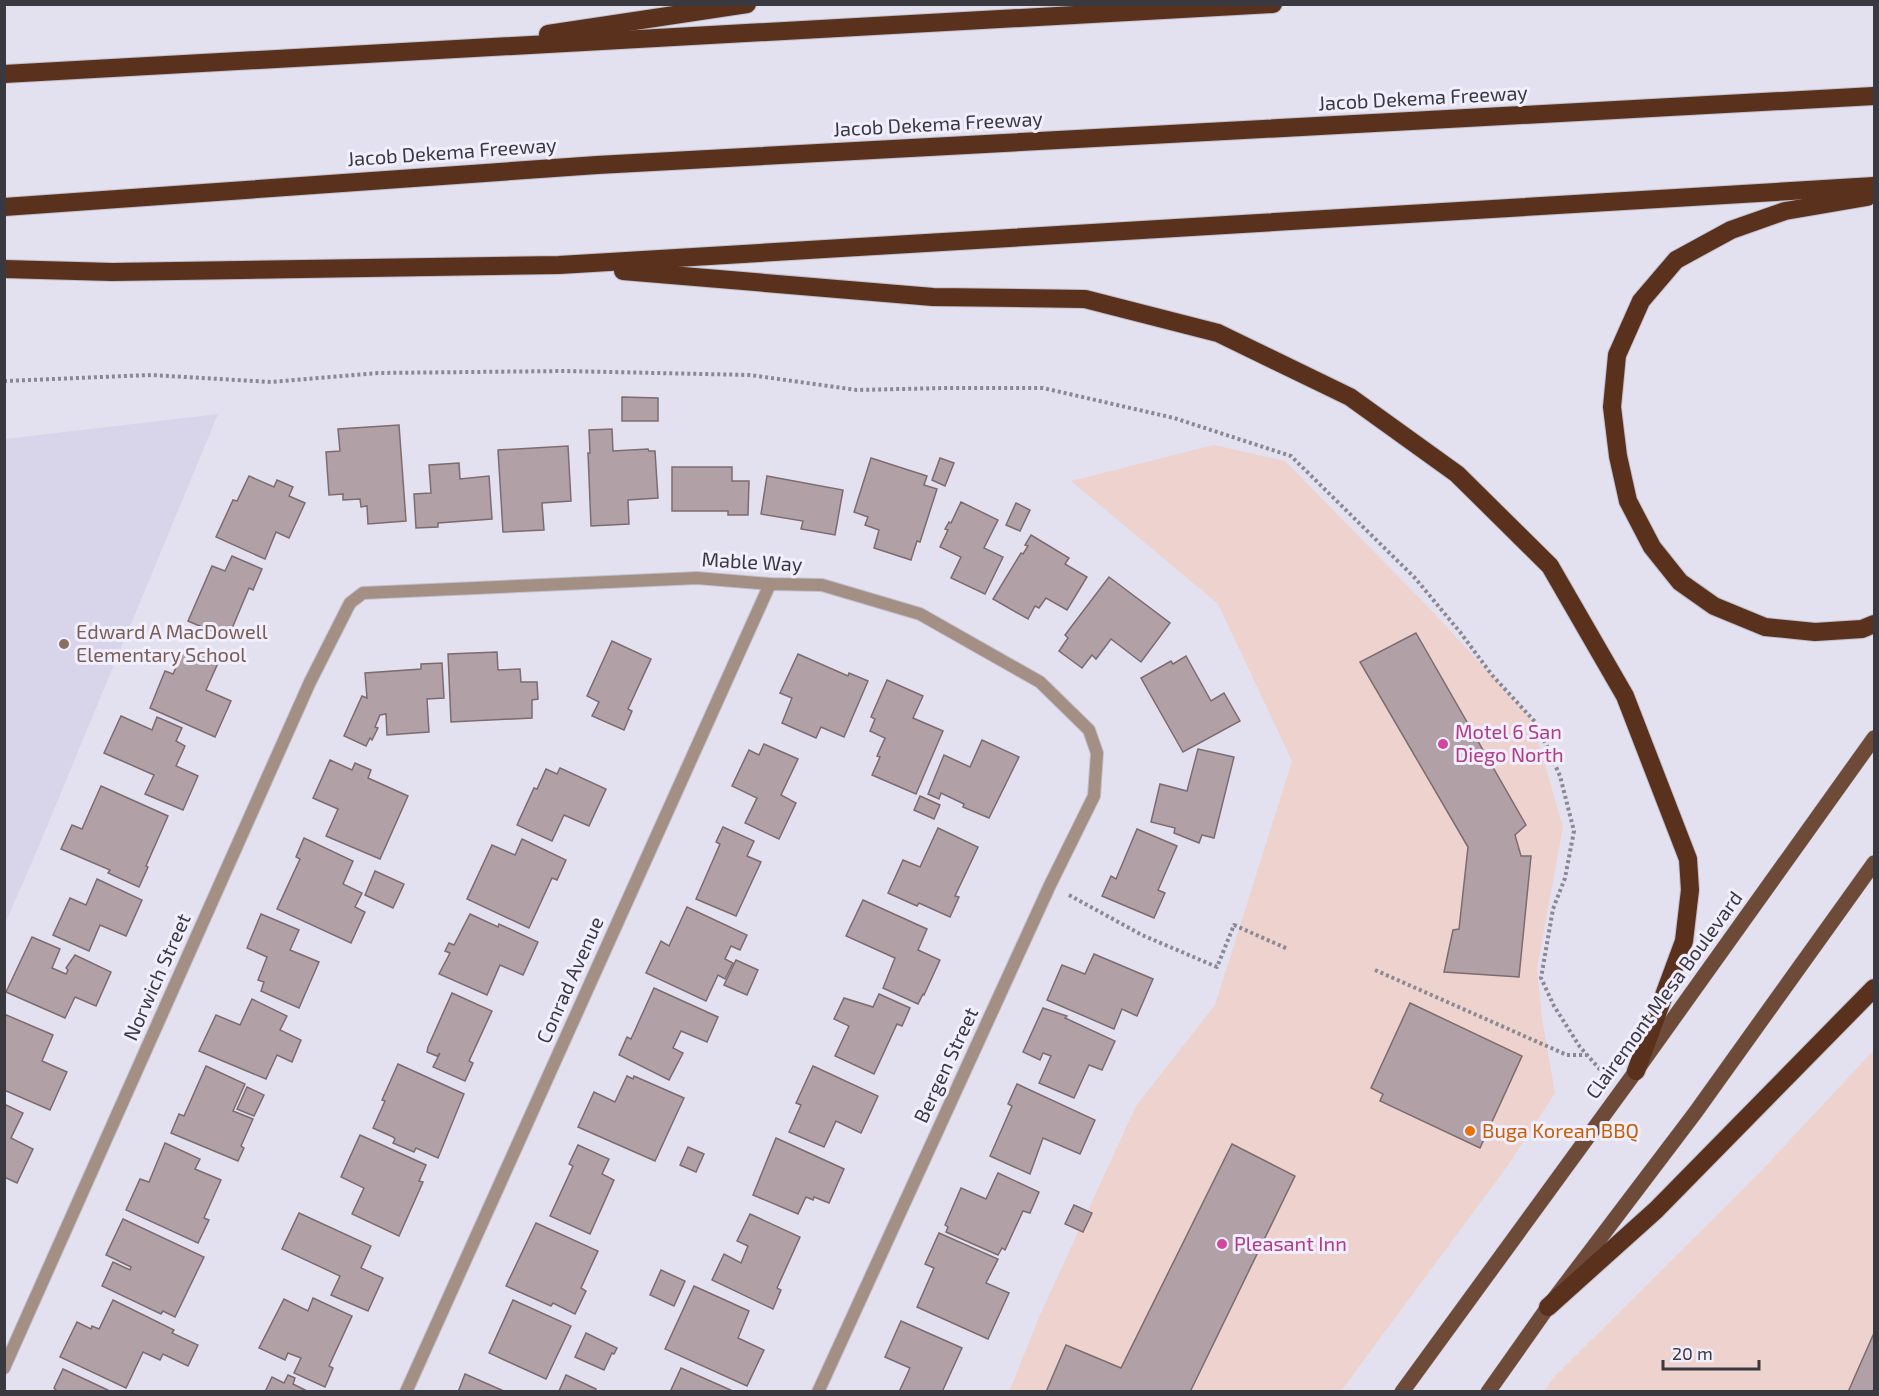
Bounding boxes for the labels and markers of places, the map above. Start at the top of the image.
place label: Edward A MacDowell Elementary School [76,619,268,666]
marker: Edward A MacDowell Elementary School [57,637,71,651]
place label: Motel 6 San Diego North [1455,719,1564,766]
marker: Motel 6 San Diego North [1436,737,1450,751]
place label: Buga Korean BBQ [1482,1118,1639,1142]
marker: Buga Korean BBQ [1463,1124,1477,1138]
place label: Pleasant Inn [1234,1231,1347,1255]
marker: Pleasant Inn [1215,1237,1229,1251]

